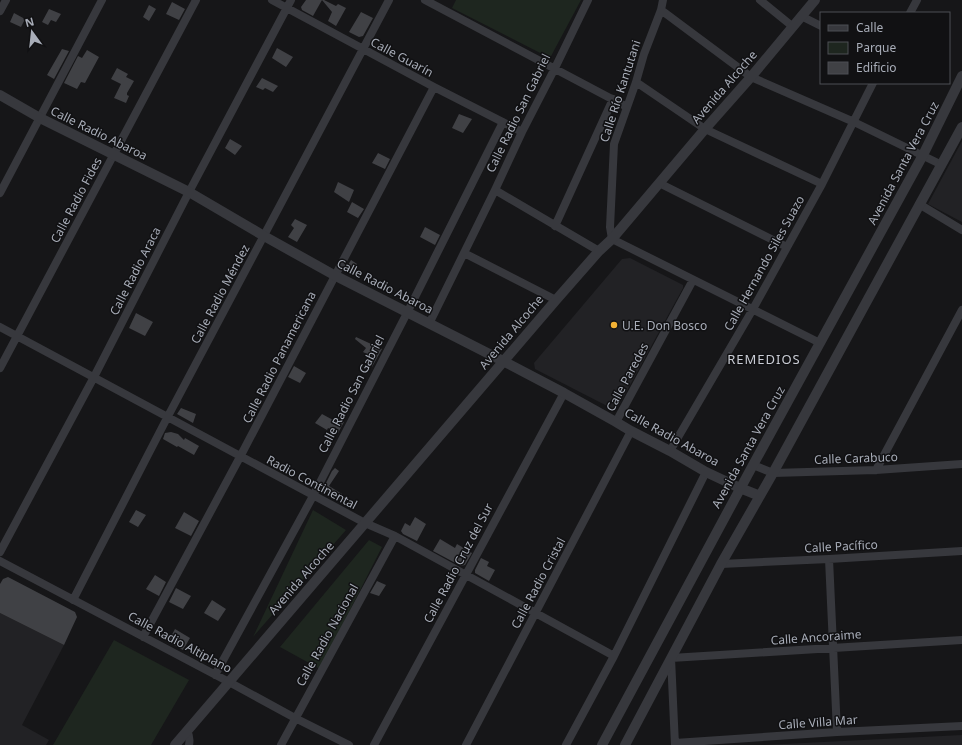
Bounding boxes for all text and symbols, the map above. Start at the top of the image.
north arrow [12,12,52,52]
legend [820,12,950,84]
text: N [23,13,36,30]
text: Calle [856,19,884,36]
street label: Calle Guarín [368,33,436,81]
street label: Calle Río Kantutani [595,38,645,144]
text: Parque [856,39,897,56]
street label: Avenida Alcoche [687,47,761,127]
street label: Calle Radio San Gabriel [482,51,554,175]
text: Edificio [856,59,897,76]
street label: Avenida Santa Vera Cruz [863,98,943,228]
street label: Calle Radio Abaroa [48,102,150,164]
street label: Calle Radio Fides [46,154,106,246]
street label: Calle Hernando Siles Suazo [720,192,808,334]
street label: Calle Radio Araca [105,224,165,318]
street label: Calle Radio Méndez [187,241,254,347]
street label: Calle Radio Abaroa [334,254,436,318]
street label: Calle Radio Panamericana [238,288,320,426]
street label: Avenida Alcoche [475,291,547,373]
place label: U.E. Don Bosco [622,317,707,334]
marker: U.E. Don Bosco [609,320,619,330]
street label: Calle Radio San Gabriel [314,332,388,456]
street label: Calle Paredes [602,339,652,414]
district label: REMEDIOS [727,350,801,368]
street label: Avenida Santa Vera Cruz [707,383,789,511]
street label: Calle Radio Abaroa [622,404,722,470]
street label: Calle Carabuco [814,448,898,468]
street label: Radio Continental [264,451,360,513]
street label: Calle Radio Cruz del Sur [419,500,497,626]
street label: Calle Radio Cristal [507,534,569,632]
street label: Calle Pacífico [804,536,878,556]
street label: Avenida Alcoche [264,538,338,618]
street label: Calle Radio Nacional [292,581,362,689]
street label: Calle Radio Altiplano [125,607,235,677]
street label: Calle Ancoraime [770,625,862,649]
street label: Calle Villa Mar [778,711,858,733]

